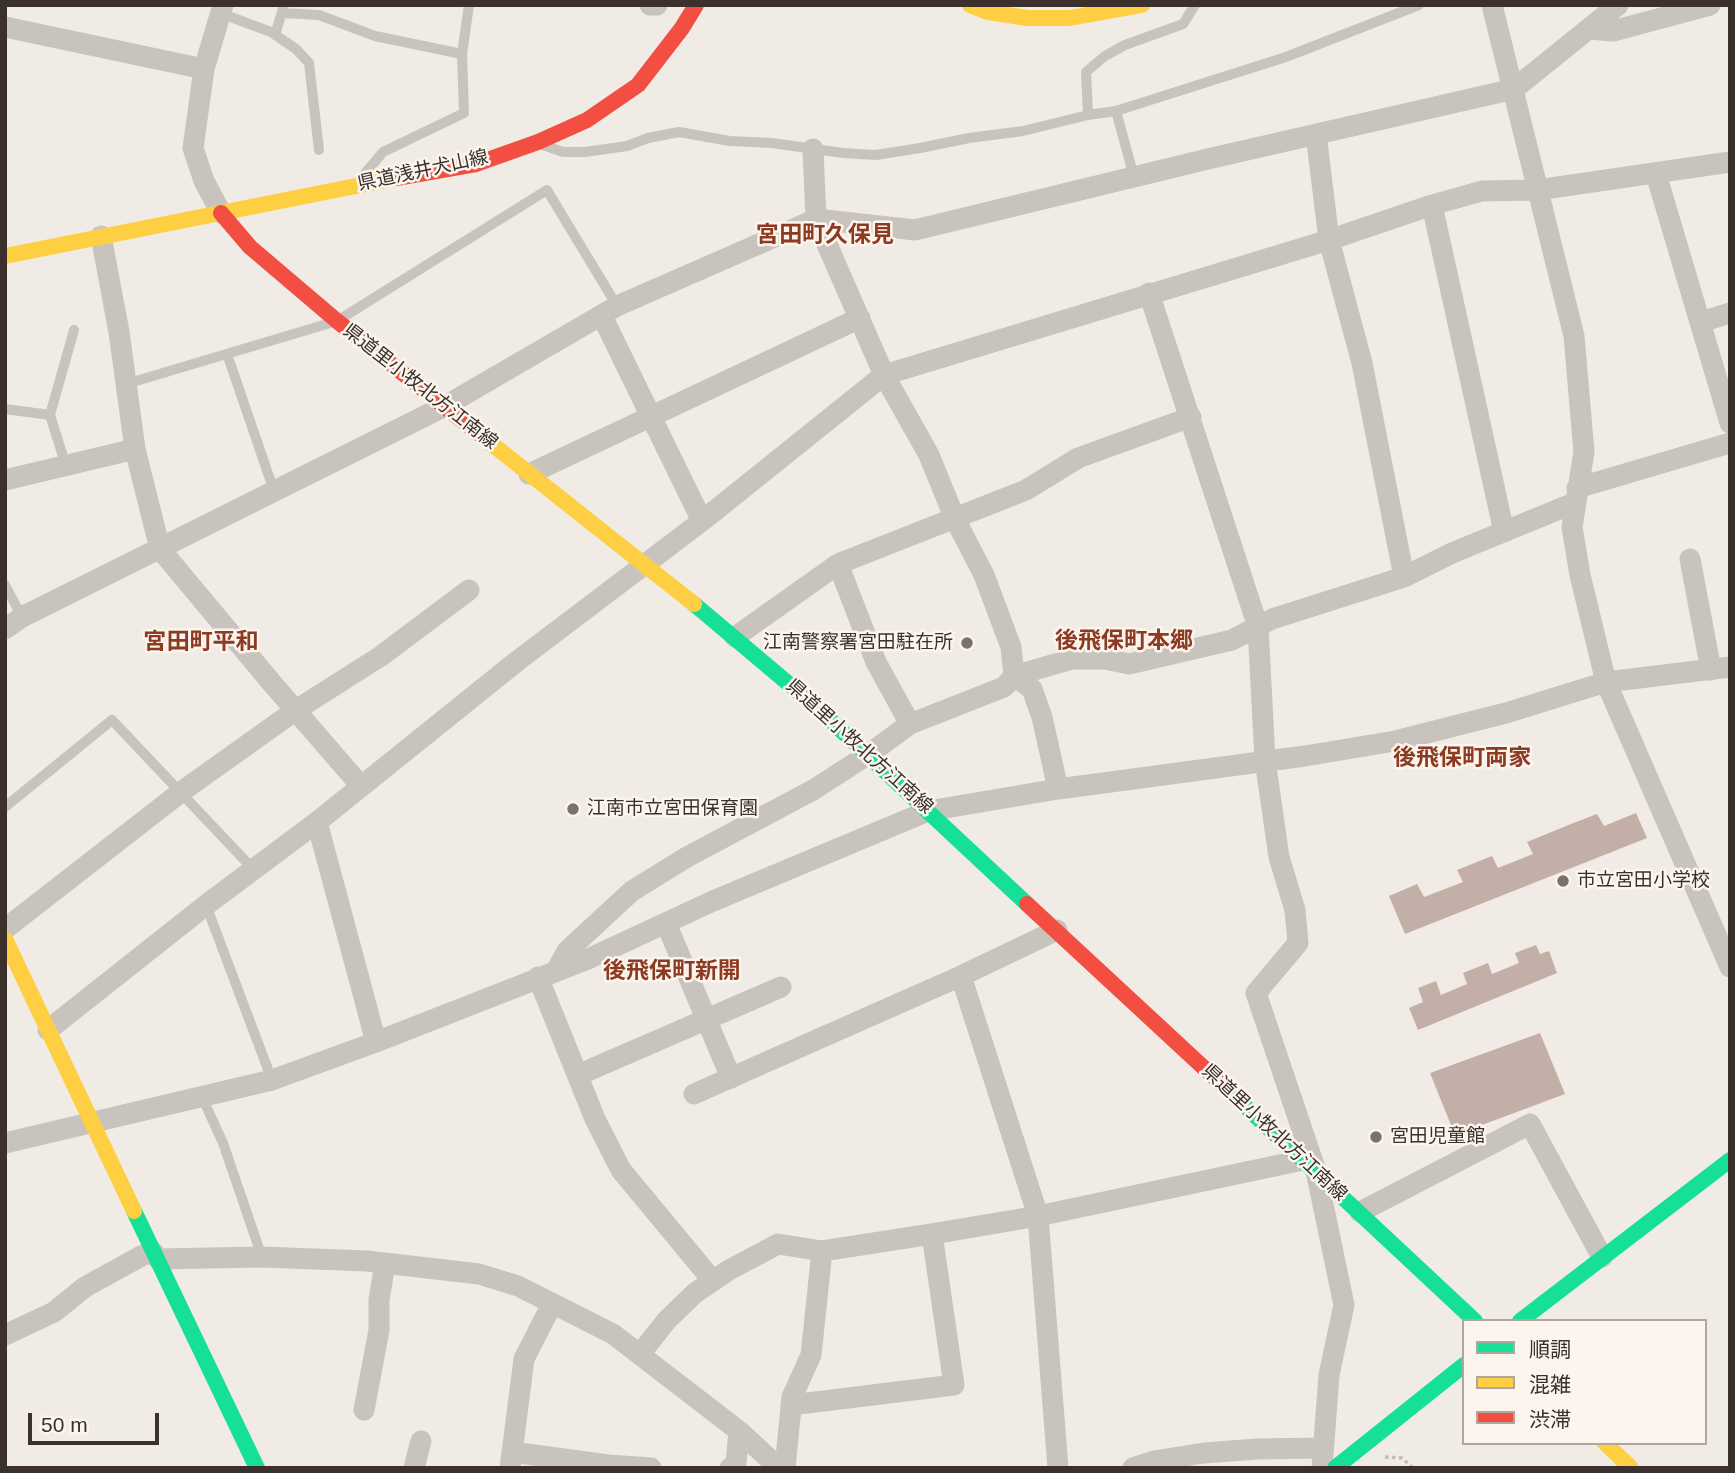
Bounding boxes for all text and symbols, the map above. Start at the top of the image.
street label: 県道浅井犬山線 [356,146,490,196]
district label: 宮田町久保見 [756,222,894,250]
street label: 県道里小牧北方江南線 [338,320,502,454]
district label: 後飛保町本郷 [1055,628,1193,656]
district label: 宮田町平和 [144,629,258,657]
place label: 江南警察署宮田駐在所 [763,632,953,654]
marker: 江南警察署宮田駐在所 [959,635,975,651]
street label: 県道里小牧北方江南線 [781,675,937,819]
district label: 後飛保町両家 [1393,745,1531,773]
place label: 江南市立宮田保育園 [587,798,758,820]
marker: 江南市立宮田保育園 [565,801,581,817]
place label: 市立宮田小学校 [1577,870,1710,892]
marker: 市立宮田小学校 [1555,873,1571,889]
district label: 後飛保町新開 [603,958,741,986]
street label: 県道里小牧北方江南線 [1197,1060,1351,1206]
place label: 宮田児童館 [1390,1126,1485,1148]
marker: 宮田児童館 [1368,1129,1384,1145]
legend [1462,1319,1707,1445]
text: 順調 [1529,1338,1571,1361]
text: 混雑 [1529,1373,1571,1396]
scale bar [32,1400,163,1444]
text: 渋滞 [1529,1408,1571,1431]
text: 50 m [41,1413,88,1436]

